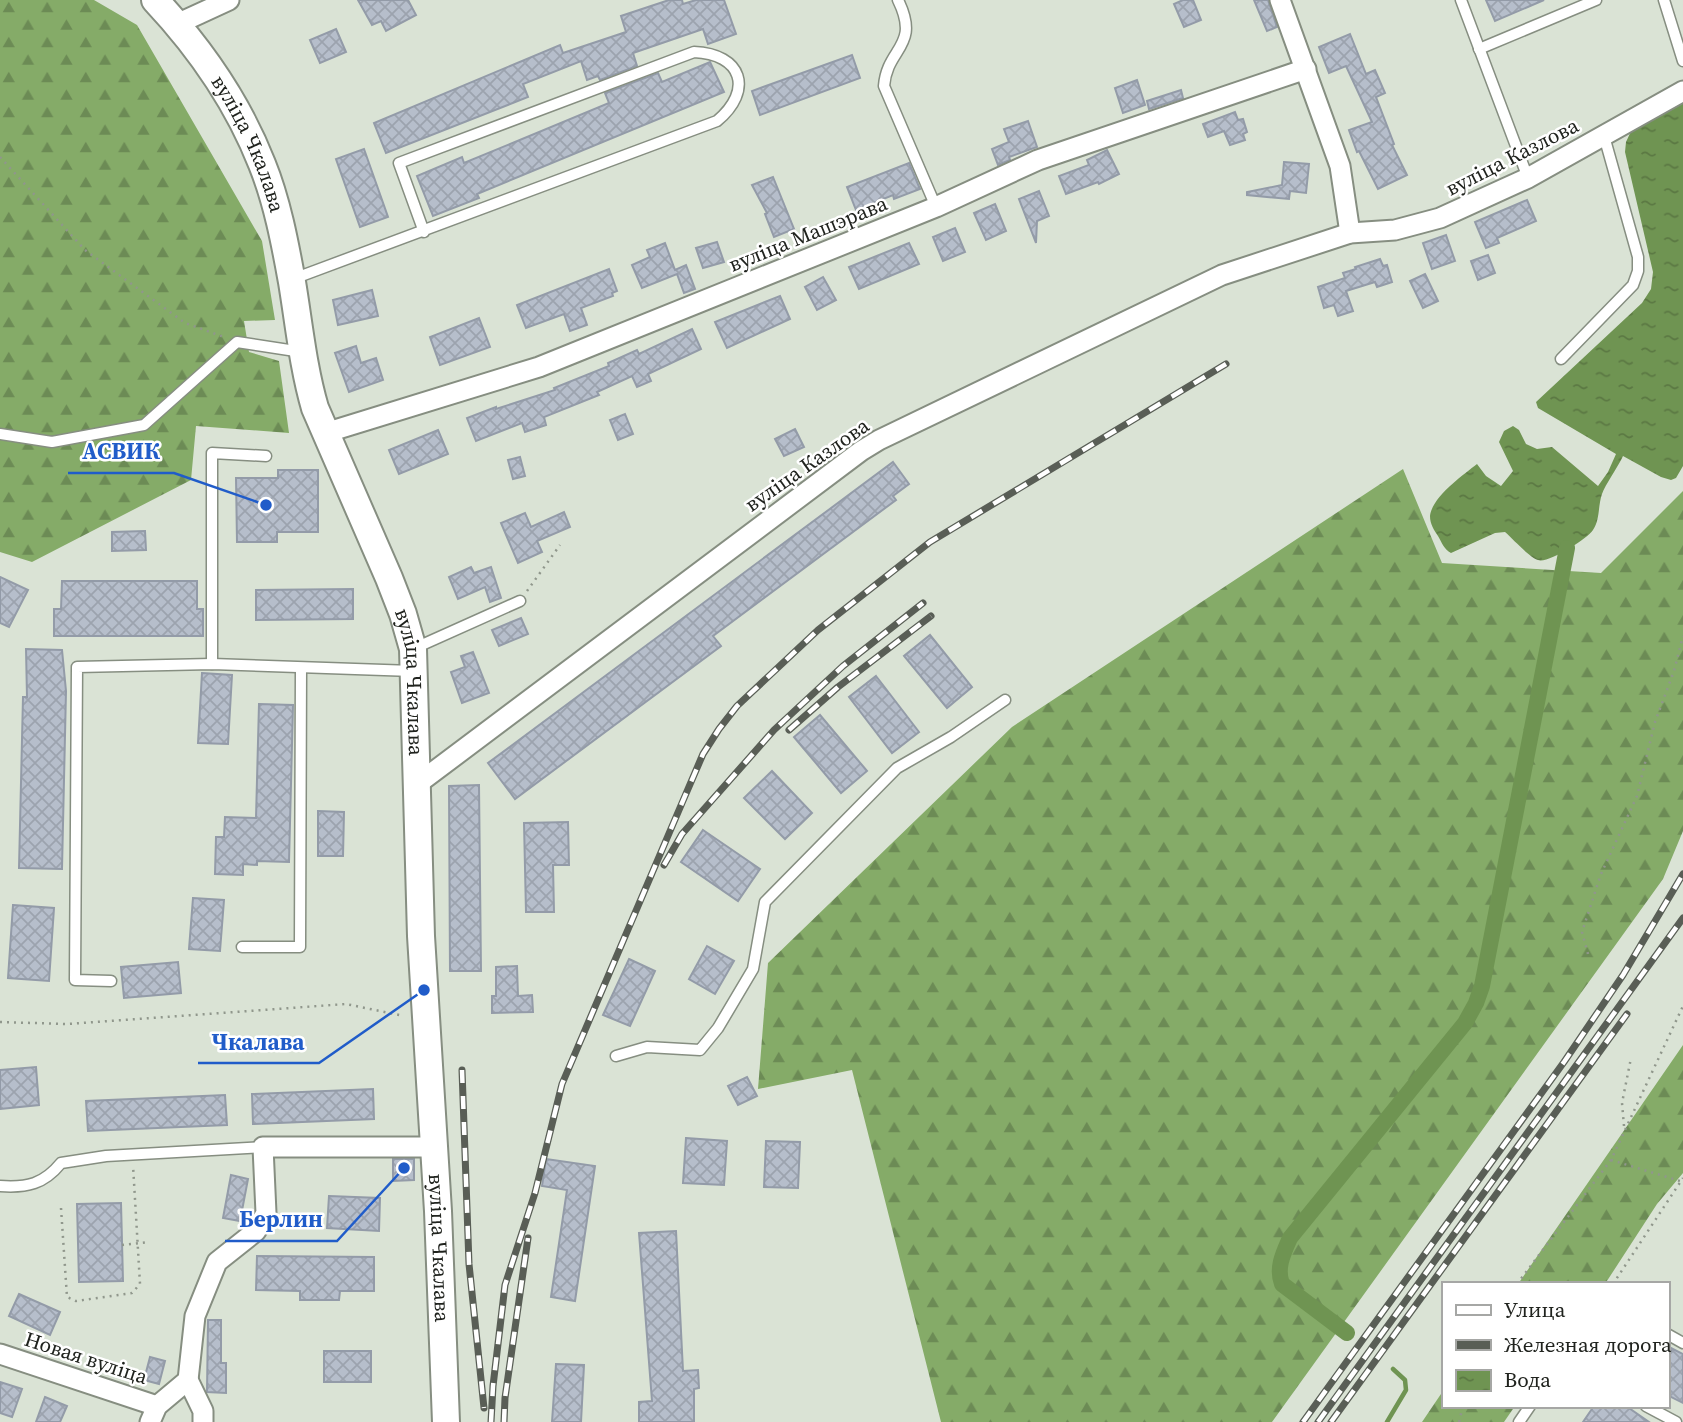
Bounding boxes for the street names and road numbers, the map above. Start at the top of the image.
street label: вуліца Чкалава [205,69,292,216]
street label: вуліца Казлова [1440,110,1584,203]
street label: вуліца Машэрава [724,188,892,279]
street label: вуліца Казлова [739,411,875,518]
street label: вуліца Чкалава [388,603,431,756]
street label: вуліца Чкалава [422,1173,457,1323]
street label: Новая вуліца [21,1324,152,1391]

